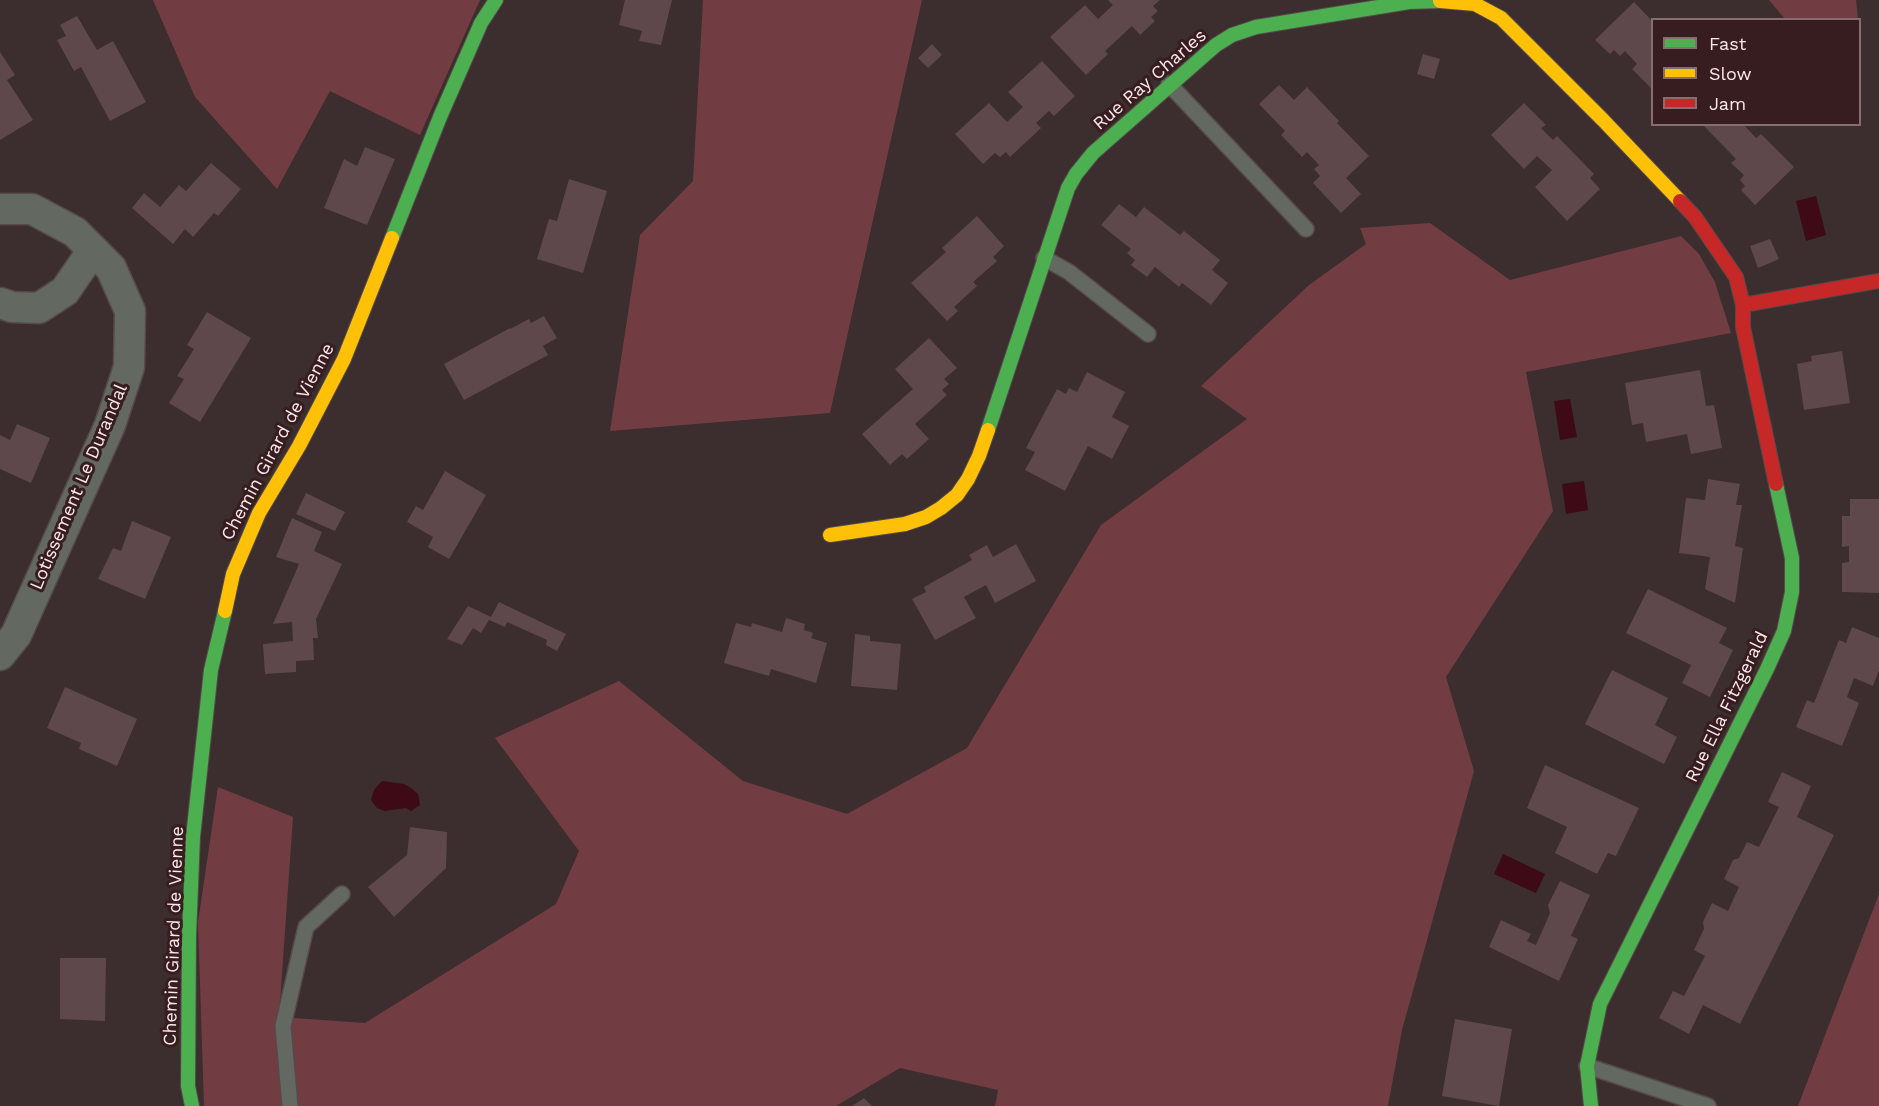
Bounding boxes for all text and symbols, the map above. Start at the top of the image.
legend [1651,18,1861,126]
street label: Rue Ray Charles [1089,25,1211,135]
text: Fast [1709,33,1746,54]
text: Slow [1709,63,1752,84]
text: Jam [1709,93,1746,114]
street label: Chemin Girard de Vienne [217,340,339,544]
street label: Lotissement Le Durandal [26,381,132,593]
street label: Rue Ella Fitzgerald [1681,628,1773,786]
street label: Chemin Girard de Vienne [159,826,189,1046]

